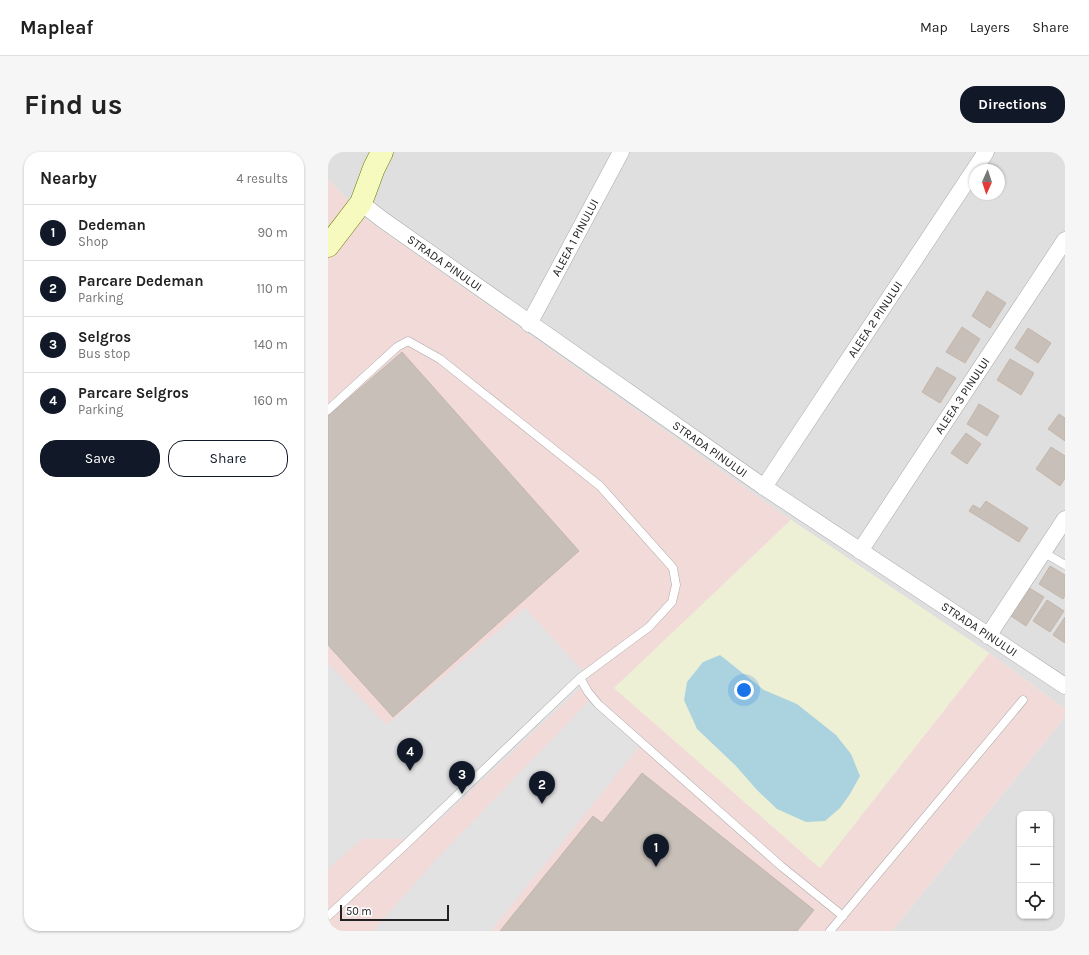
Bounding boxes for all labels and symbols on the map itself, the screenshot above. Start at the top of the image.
north arrow [969,164,1005,200]
street label: ALEEA 1 PINULUI [549,197,602,279]
street label: STRADA PINULUI [404,232,485,294]
street label: ALEEA 2 PINULUI [845,279,905,360]
street label: ALEEA 3 PINULUI [932,355,993,437]
street label: STRADA PINULUI [670,418,750,480]
street label: STRADA PINULUI [939,599,1020,659]
your location [734,680,754,700]
pin: 4 [397,738,423,771]
pin: 3 [449,761,475,794]
pin: 2 [529,771,555,804]
pin: 1 [643,834,669,867]
scale bar [340,903,449,922]

